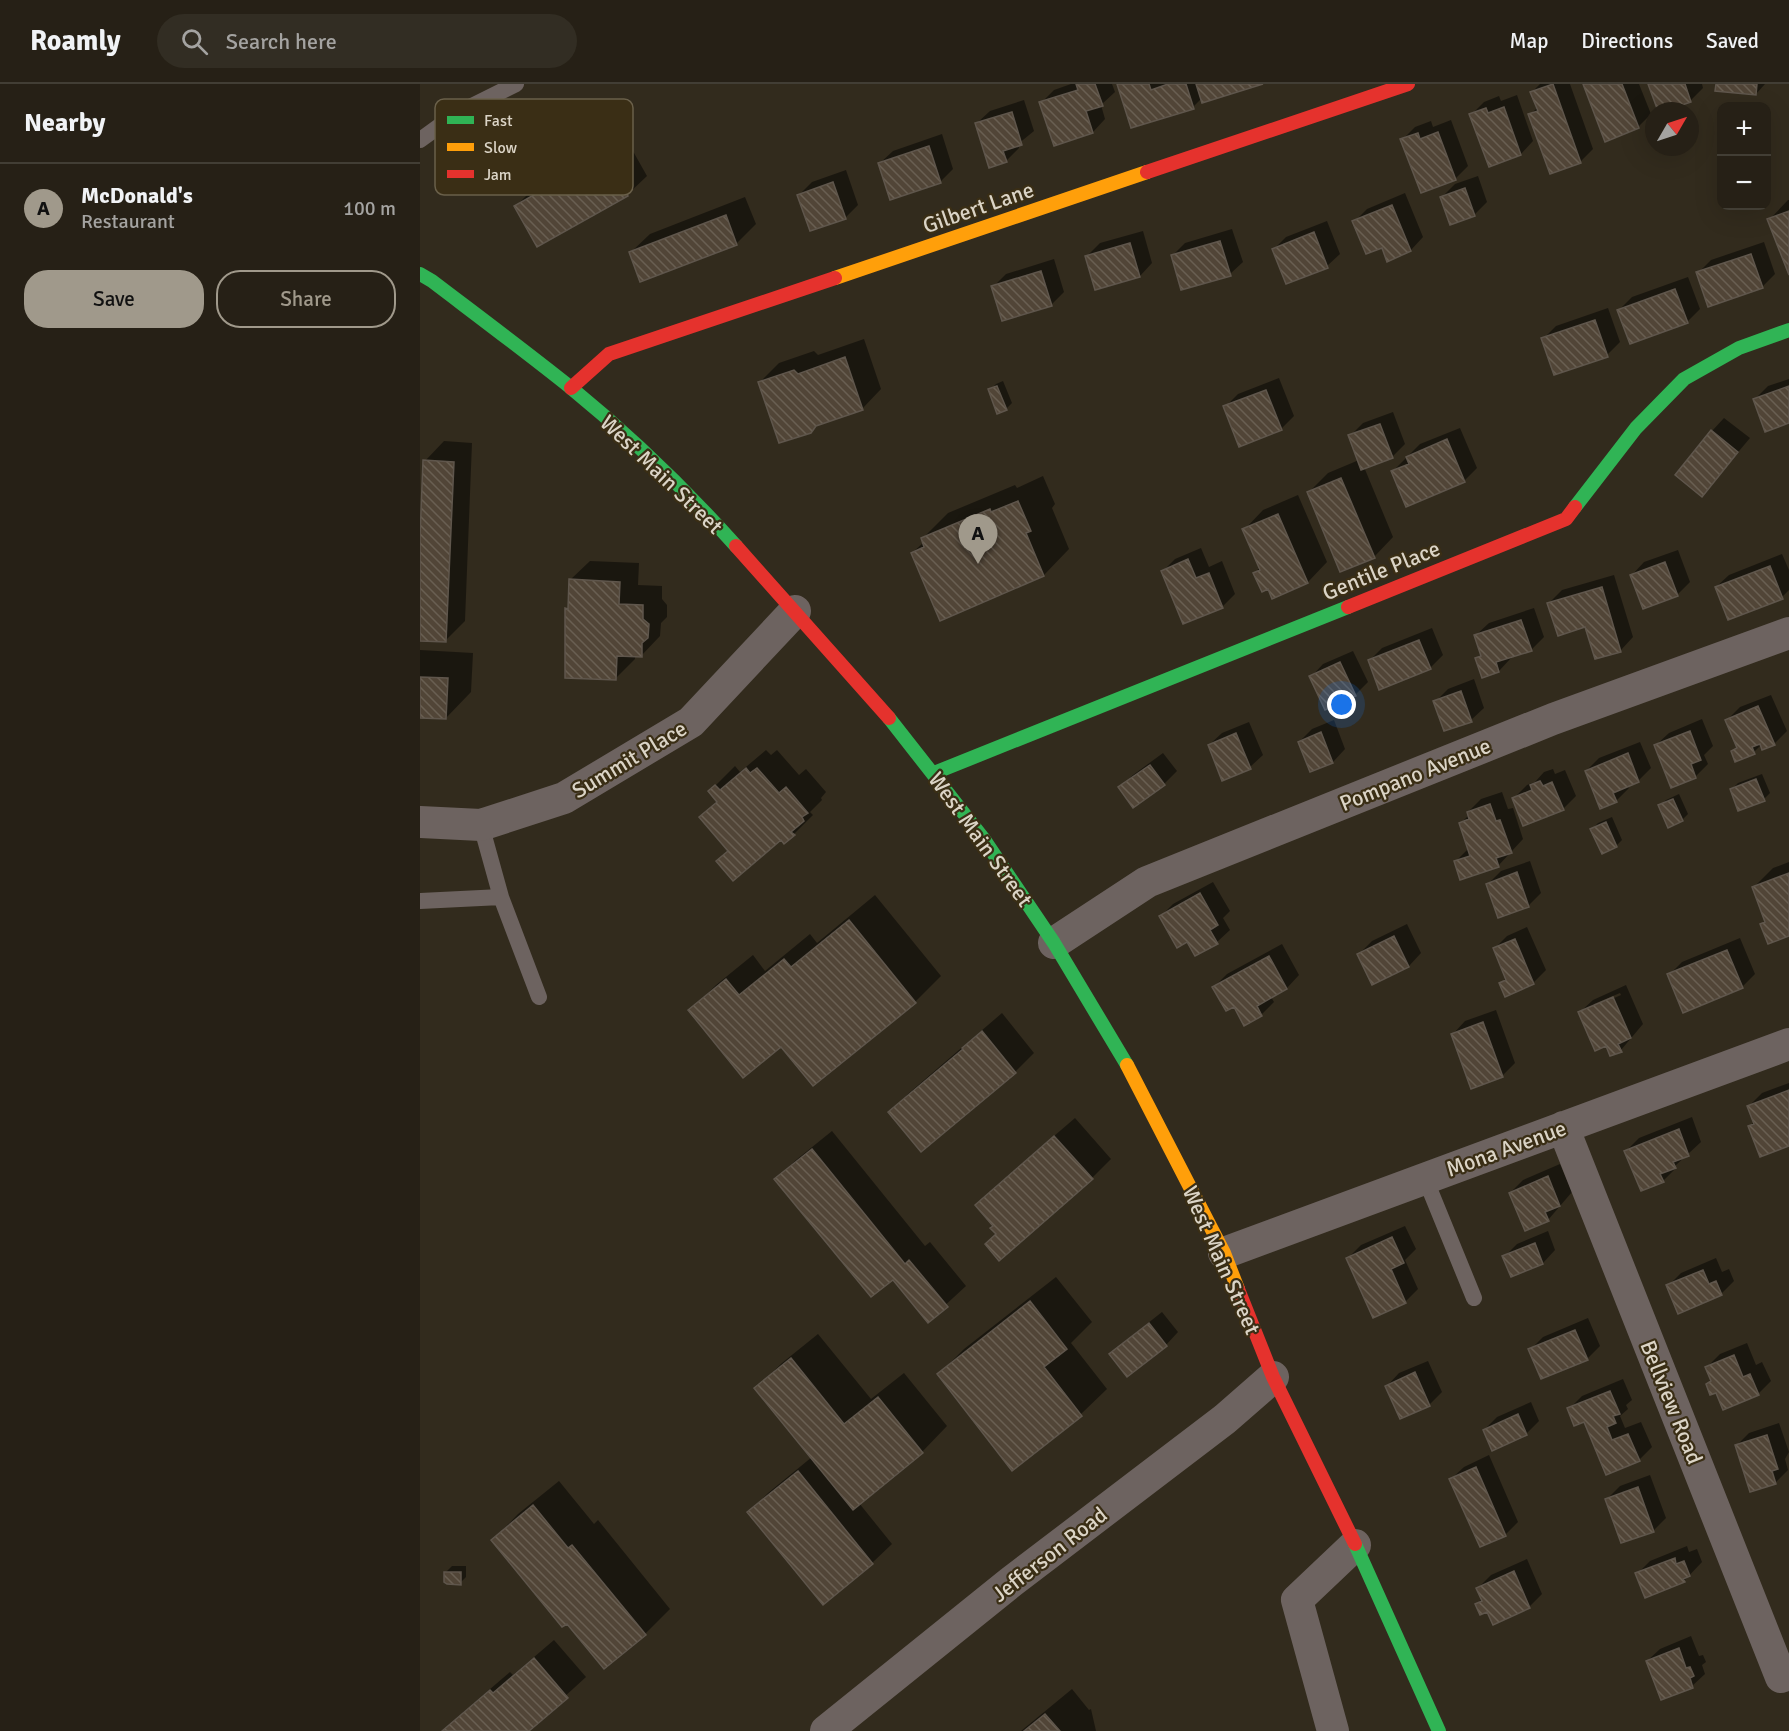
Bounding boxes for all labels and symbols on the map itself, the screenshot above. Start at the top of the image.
legend [435,99,633,195]
north arrow [1645,102,1699,156]
text: Fast [484,111,513,131]
text: Slow [484,138,518,158]
text: Jam [484,165,512,185]
street label: Gilbert Lane [919,176,1037,239]
street label: West Main Street [595,409,729,540]
pin: A [958,514,998,564]
street label: Gentile Place [1318,535,1444,606]
your location [1327,690,1356,719]
street label: Summit Place [567,715,692,804]
street label: Pompano Avenue [1336,732,1495,817]
street label: West Main Street [923,767,1039,912]
street label: Mona Avenue [1442,1114,1570,1183]
street label: West Main Street [1177,1182,1267,1339]
street label: Bellview Road [1634,1336,1709,1468]
street label: Jefferson Road [986,1501,1112,1608]

